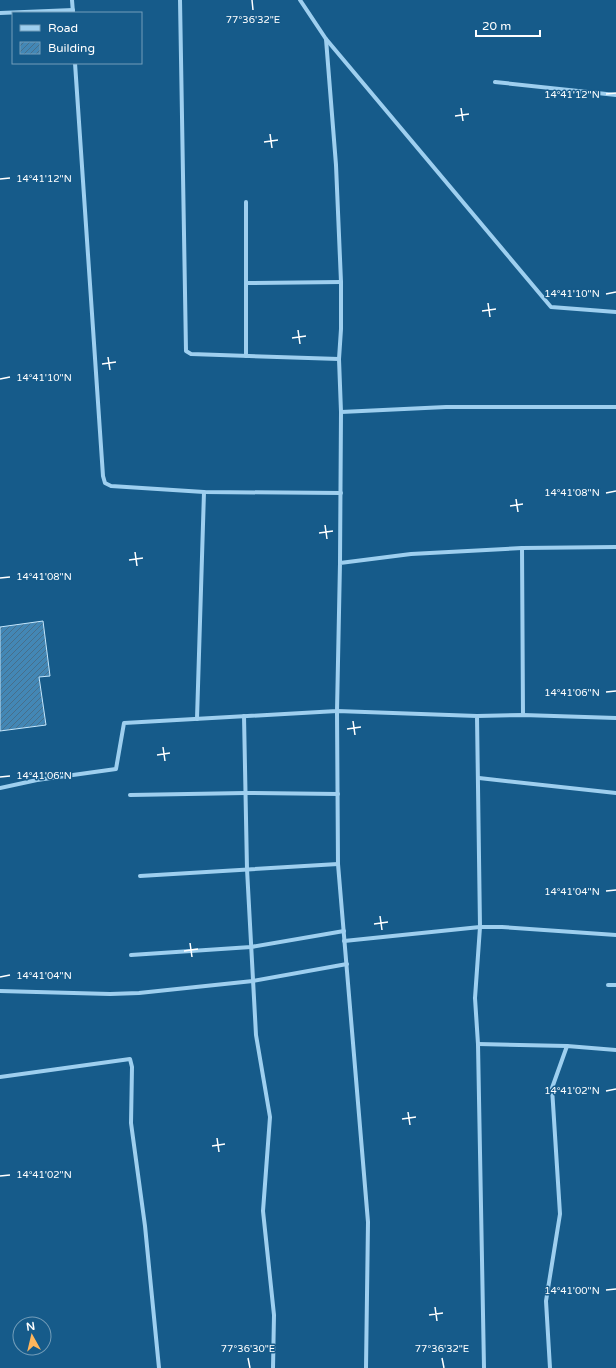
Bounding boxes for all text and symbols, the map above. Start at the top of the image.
legend [12,12,142,64]
scale bar [476,12,540,38]
text: 77°36'32"E [226,14,280,26]
text: 20 m [482,19,511,33]
text: Road [48,21,78,35]
text: Building [48,41,95,55]
text: 14°41'12"N [544,89,600,101]
text: 14°41'12"N [16,173,72,185]
text: 14°41'10"N [544,288,600,300]
text: 14°41'10"N [16,372,72,384]
text: 14°41'08"N [544,487,600,499]
text: 14°41'08"N [16,571,72,583]
text: 14°41'06"N [544,687,600,699]
text: 14°41'06"N [16,770,72,782]
text: 14°41'04"N [544,886,600,898]
text: 14°41'04"N [16,970,72,982]
text: 14°41'02"N [544,1085,600,1097]
text: 14°41'02"N [16,1169,72,1181]
text: 14°41'00"N [544,1285,600,1297]
north arrow [12,1316,52,1356]
text: N [25,1320,36,1334]
text: 77°36'30"E [221,1343,275,1355]
text: 77°36'32"E [415,1343,469,1355]

